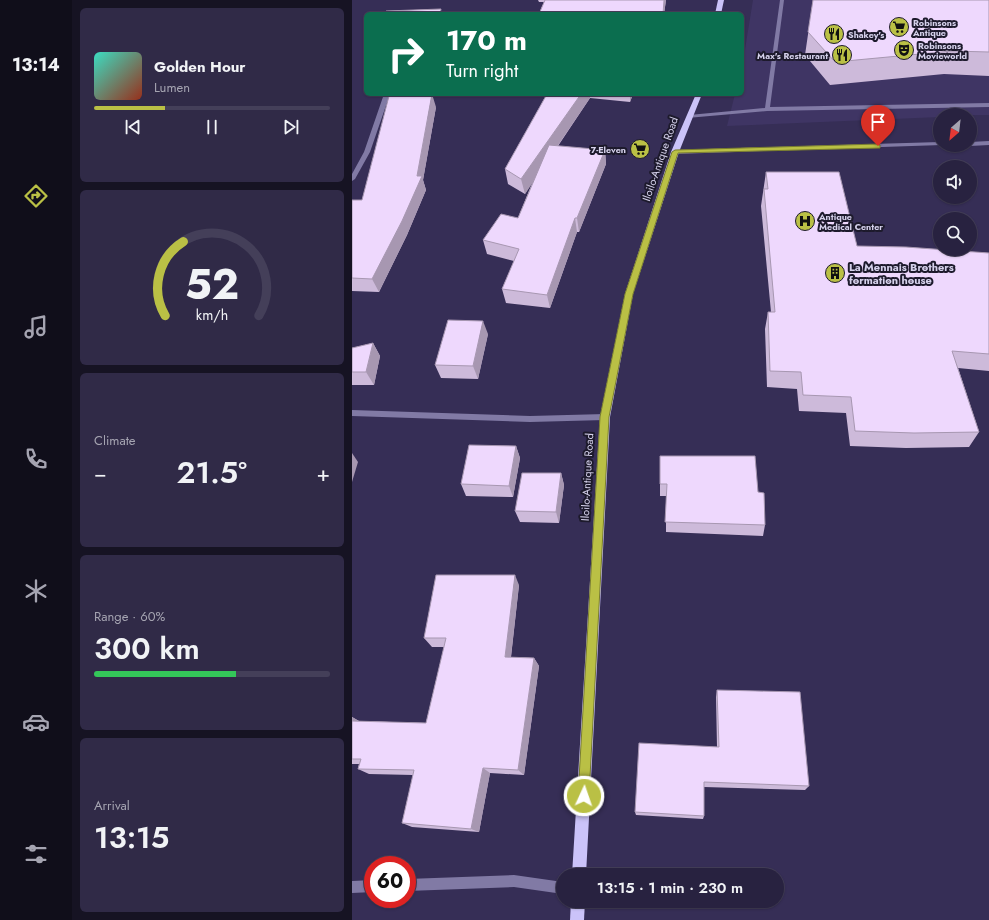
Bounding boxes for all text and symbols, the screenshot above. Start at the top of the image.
supermarket icon: Robinsons Antique [888,16,910,38]
place label: Robinsons Antique [912,16,956,39]
text: 170 m [446,20,527,61]
restaurant icon: Shakey's [823,23,845,45]
icon: right [380,28,432,80]
place label: Shakey's [848,28,884,41]
theatre icon: Robinsons Movieworld [893,39,915,61]
place label: Robinsons Movieworld [918,39,968,62]
restaurant icon: Max's Restaurant [831,44,853,66]
place label: Max's Restaurant [757,49,828,62]
text: 13:14 [12,52,60,78]
text: Golden Hour [154,56,246,78]
text: Turn right [446,58,518,84]
text: Lumen [154,78,190,97]
pin [861,105,895,146]
north arrow [933,108,977,152]
map controls [933,108,977,256]
icon: arrive [867,111,889,133]
street label: Iloilo-Antique Road [638,115,682,203]
icon: previous [122,116,144,138]
icon: pause [201,116,223,138]
icon: next [280,116,302,138]
supermarket icon: 7-Eleven [629,138,651,160]
place label: 7-Eleven [591,143,626,156]
button: sound [933,160,977,204]
icon: directions [22,182,50,210]
hospital icon: Antique Medical Center [794,210,816,232]
place label: Antique Medical Center [818,210,883,233]
button: search [933,212,977,256]
text: 52 [185,253,239,314]
place label: La Mennais Brothers formation house [849,259,954,288]
building icon: La Mennais Brothers formation house [824,262,846,284]
text: km/h [196,304,228,324]
icon: music [22,313,50,341]
text: Climate [94,431,135,450]
street label: Iloilo-Antique Road [577,433,597,521]
icon: phone [22,445,50,473]
text: 21.5° [177,451,247,494]
text: − [94,457,107,489]
text: + [316,457,330,489]
icon: climate [22,577,50,605]
text: Range · 60% [94,607,165,626]
text: 300 km [94,627,200,670]
icon: car [22,708,50,736]
position arrow [563,775,605,817]
text: Arrival [94,796,130,815]
text: 13:15 [94,816,169,859]
icon: filters [22,840,50,868]
speed limit sign: 60 [364,856,416,908]
text: 13:15 · 1 min · 230 m [597,877,743,899]

